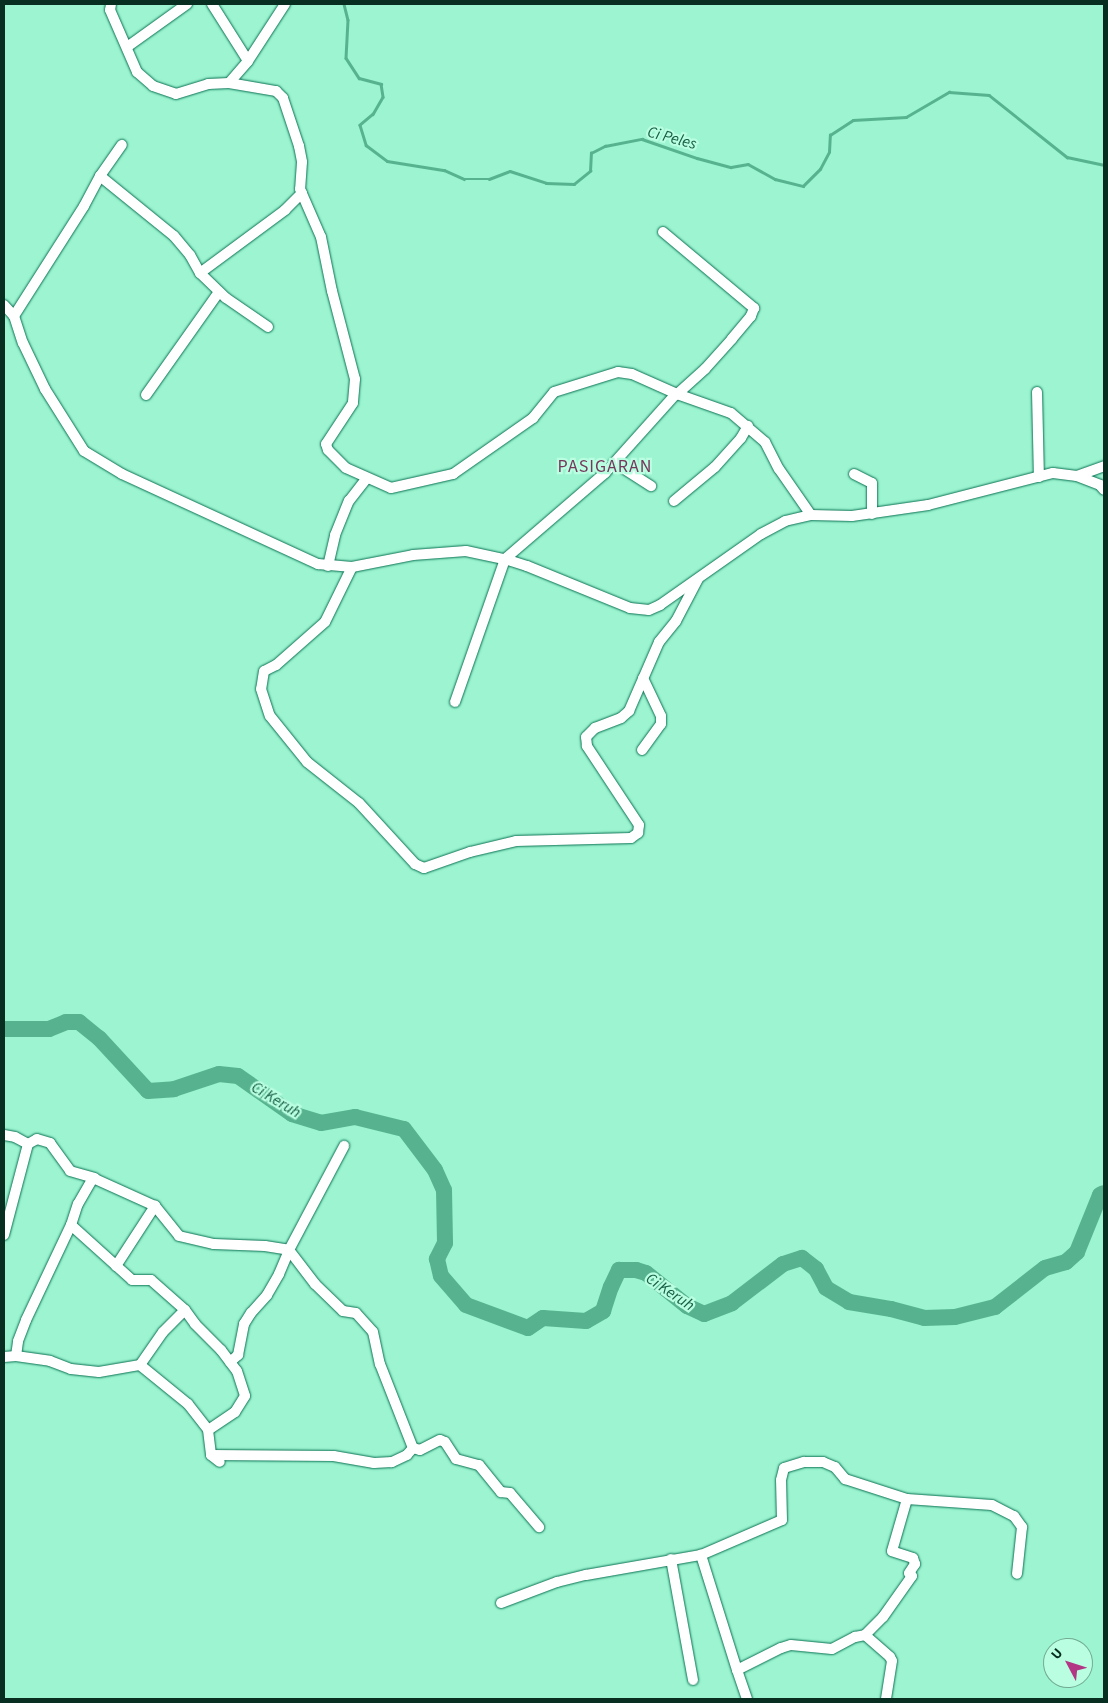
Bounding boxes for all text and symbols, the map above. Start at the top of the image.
water label: Ci Peles [645,122,699,154]
district label: PASIGARAN [556,456,654,478]
water label: Ci Keruh [248,1078,304,1122]
water label: Ci Keruh [642,1269,698,1315]
north arrow [1043,1638,1093,1688]
text: U [1047,1644,1068,1664]

